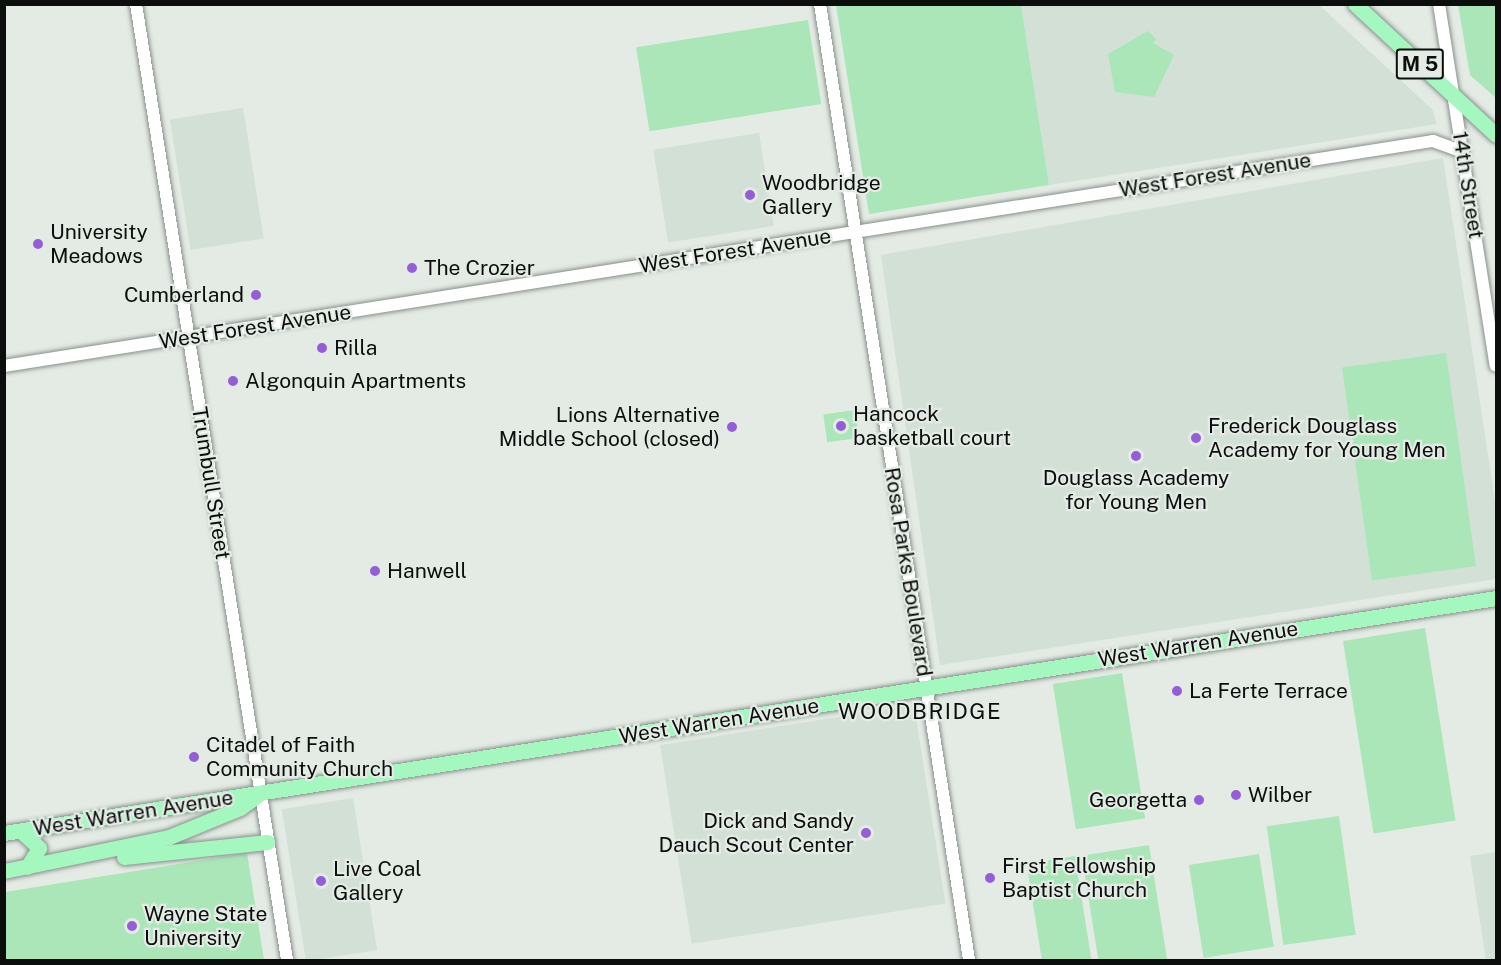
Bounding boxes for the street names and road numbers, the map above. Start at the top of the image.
road number: M 5 [1394,47,1446,81]
street label: 14th Street [1447,129,1489,241]
street label: West Forest Avenue [1117,147,1313,203]
street label: West Forest Avenue [637,223,833,279]
street label: West Forest Avenue [157,299,353,355]
street label: Trumbull Street [186,405,236,561]
street label: Rosa Parks Boulevard [879,465,937,679]
street label: West Warren Avenue [1096,616,1300,672]
street label: West Warren Avenue [617,693,821,749]
street label: West Warren Avenue [31,785,235,841]

